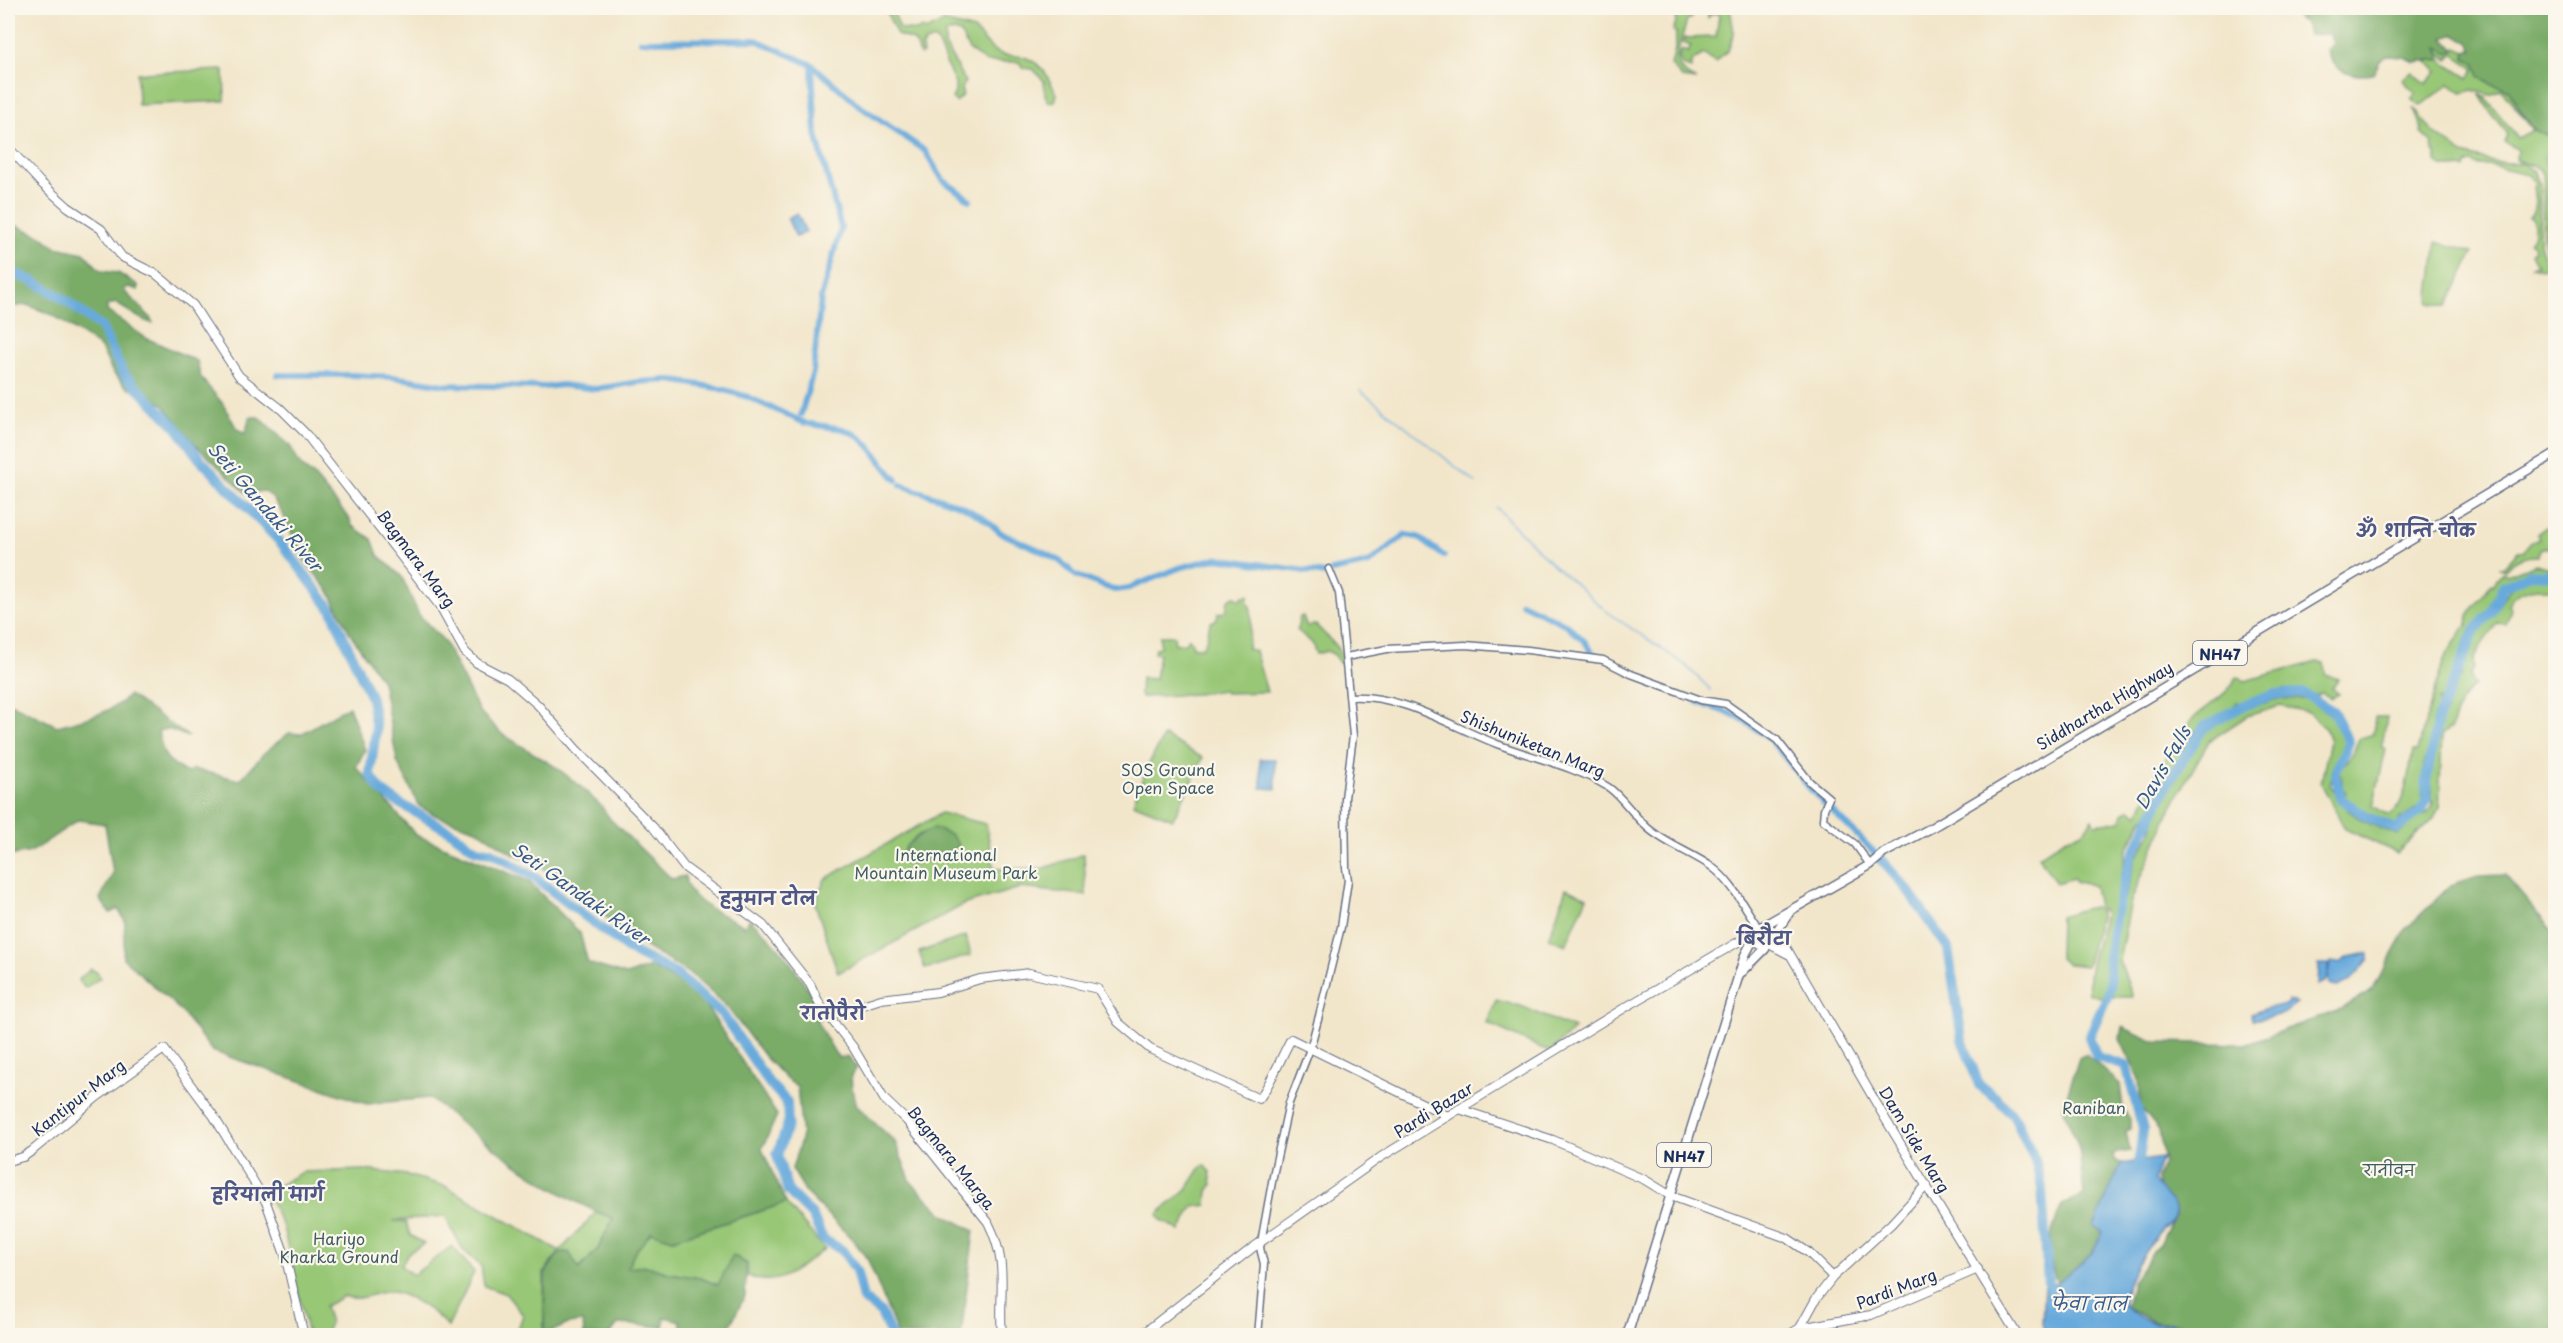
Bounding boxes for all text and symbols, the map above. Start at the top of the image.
water label: Seti Gandaki River [202,435,332,579]
street label: Bagmara Marg [372,504,462,612]
district label: ॐ शान्ति चोक [2354,516,2477,543]
road number: NH47 [2193,641,2247,665]
street label: Siddhartha Highway [2031,655,2177,755]
street label: Shishuniketan Marg [1457,703,1609,783]
water label: Davis Falls [2127,719,2198,814]
park label: SOS Ground Open Space [1121,757,1215,799]
water label: Seti Gandaki River [506,835,658,953]
park label: International Mountain Museum Park [854,842,1038,884]
district label: हनुमान टोल [718,884,818,912]
district label: बिरौटा [1735,922,1793,951]
district label: रातोपैरो [799,997,867,1026]
street label: Kantipur Marg [26,1053,130,1141]
street label: Pardi Bazar [1389,1075,1478,1143]
street label: Dam Side Marg [1874,1081,1956,1197]
park label: Raniban [2062,1095,2126,1119]
street label: Bagmara Marga [902,1100,1002,1214]
road number: NH47 [1657,1143,1711,1167]
park label: रानीवन [2362,1157,2416,1181]
district label: हरियाली मार्ग [210,1180,326,1207]
park label: Hariyo Kharka Ground [279,1226,399,1268]
street label: Pardi Marg [1852,1262,1940,1314]
water label: फेवा ताल [2051,1289,2131,1316]

